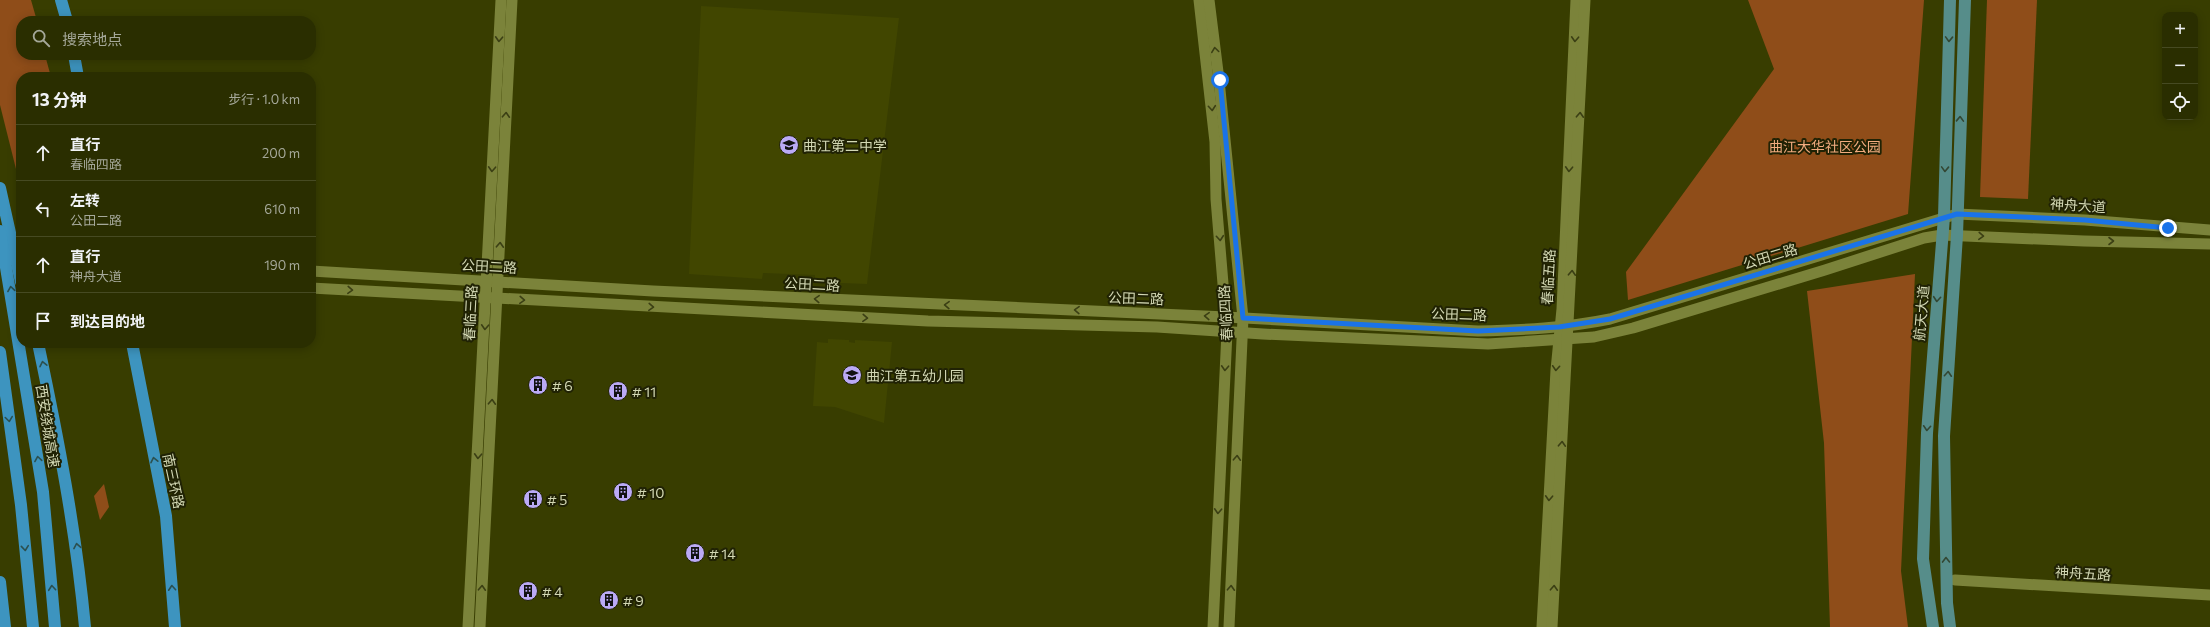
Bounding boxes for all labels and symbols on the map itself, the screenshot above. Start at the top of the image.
one-way arrow [494,36,503,42]
one-way arrow [1571,36,1579,42]
one-way arrow [1945,36,1953,42]
one-way arrow [1211,47,1220,53]
route start [1211,71,1229,89]
one-way arrow [1207,105,1216,111]
one-way arrow [502,112,511,118]
one-way arrow [1576,112,1585,118]
one-way arrow [1956,116,1965,122]
school or university icon: 曲江第二中学 [778,134,800,156]
place label: 曲江第二中学 [803,137,887,154]
park label: 曲江大华社区公园 [1769,138,1881,155]
one-way arrow [488,166,497,172]
one-way arrow [1564,166,1573,172]
one-way arrow [1941,166,1949,172]
street label: 神舟大道 [2049,195,2107,215]
route end [2159,219,2177,237]
one-way arrow [1978,232,1984,240]
one-way arrow [1215,235,1224,241]
one-way arrow [2108,237,2114,245]
street label: 公田二路 [1741,240,1799,272]
one-way arrow [496,242,505,248]
street label: 春临五路 [1538,249,1558,305]
street label: 公田二路 [461,256,517,276]
one-way arrow [1568,270,1576,276]
street label: 公田二路 [784,274,840,294]
street label: 航天大道 [1910,284,1932,342]
street label: 春临三路 [460,285,480,341]
street label: 春临四路 [1215,285,1235,341]
one-way arrow [7,286,16,292]
one-way arrow [347,286,353,295]
street label: 公田二路 [1108,289,1164,307]
one-way arrow [519,295,525,304]
one-way arrow [814,295,820,303]
one-way arrow [1933,296,1942,302]
one-way arrow [944,301,950,309]
one-way arrow [648,302,654,311]
street label: 公田二路 [1431,305,1487,323]
one-way arrow [1074,306,1080,315]
one-way arrow [1204,312,1210,320]
one-way arrow [862,314,868,322]
one-way arrow [480,324,489,330]
one-way arrow [39,360,47,367]
school or university icon: 曲江第五幼儿园 [841,364,863,386]
one-way arrow [1221,365,1230,371]
one-way arrow [1551,365,1560,371]
place label: 曲江第五幼儿园 [866,367,964,384]
one-way arrow [1944,371,1952,377]
building icon: # 6 [527,374,549,396]
place label: # 6 [552,377,573,394]
building icon: # 11 [607,380,629,402]
street label: 西安绕城高速 [33,383,63,469]
place label: # 11 [632,383,656,400]
one-way arrow [488,399,496,405]
one-way arrow [4,416,13,422]
one-way arrow [1922,425,1931,431]
one-way arrow [1558,441,1567,447]
street label: 南三环路 [160,452,188,510]
one-way arrow [473,453,482,459]
one-way arrow [1233,455,1241,461]
one-way arrow [34,456,43,462]
one-way arrow [151,456,159,463]
building icon: # 10 [612,481,634,503]
place label: # 10 [637,484,664,501]
building icon: # 5 [522,488,544,510]
place label: # 5 [547,491,567,508]
one-way arrow [1544,495,1553,501]
one-way arrow [1214,508,1223,514]
building icon: # 14 [684,542,706,564]
one-way arrow [73,543,82,550]
one-way arrow [20,545,29,551]
place label: # 14 [709,545,736,562]
one-way arrow [1942,557,1950,563]
street label: 神舟五路 [2055,563,2111,583]
building icon: # 4 [517,580,539,602]
place label: # 4 [542,583,563,600]
one-way arrow [48,585,57,591]
one-way arrow [167,585,176,591]
one-way arrow [478,585,486,591]
one-way arrow [1227,585,1235,591]
one-way arrow [1550,585,1559,591]
building icon: # 9 [598,589,620,611]
place label: # 9 [623,592,644,609]

